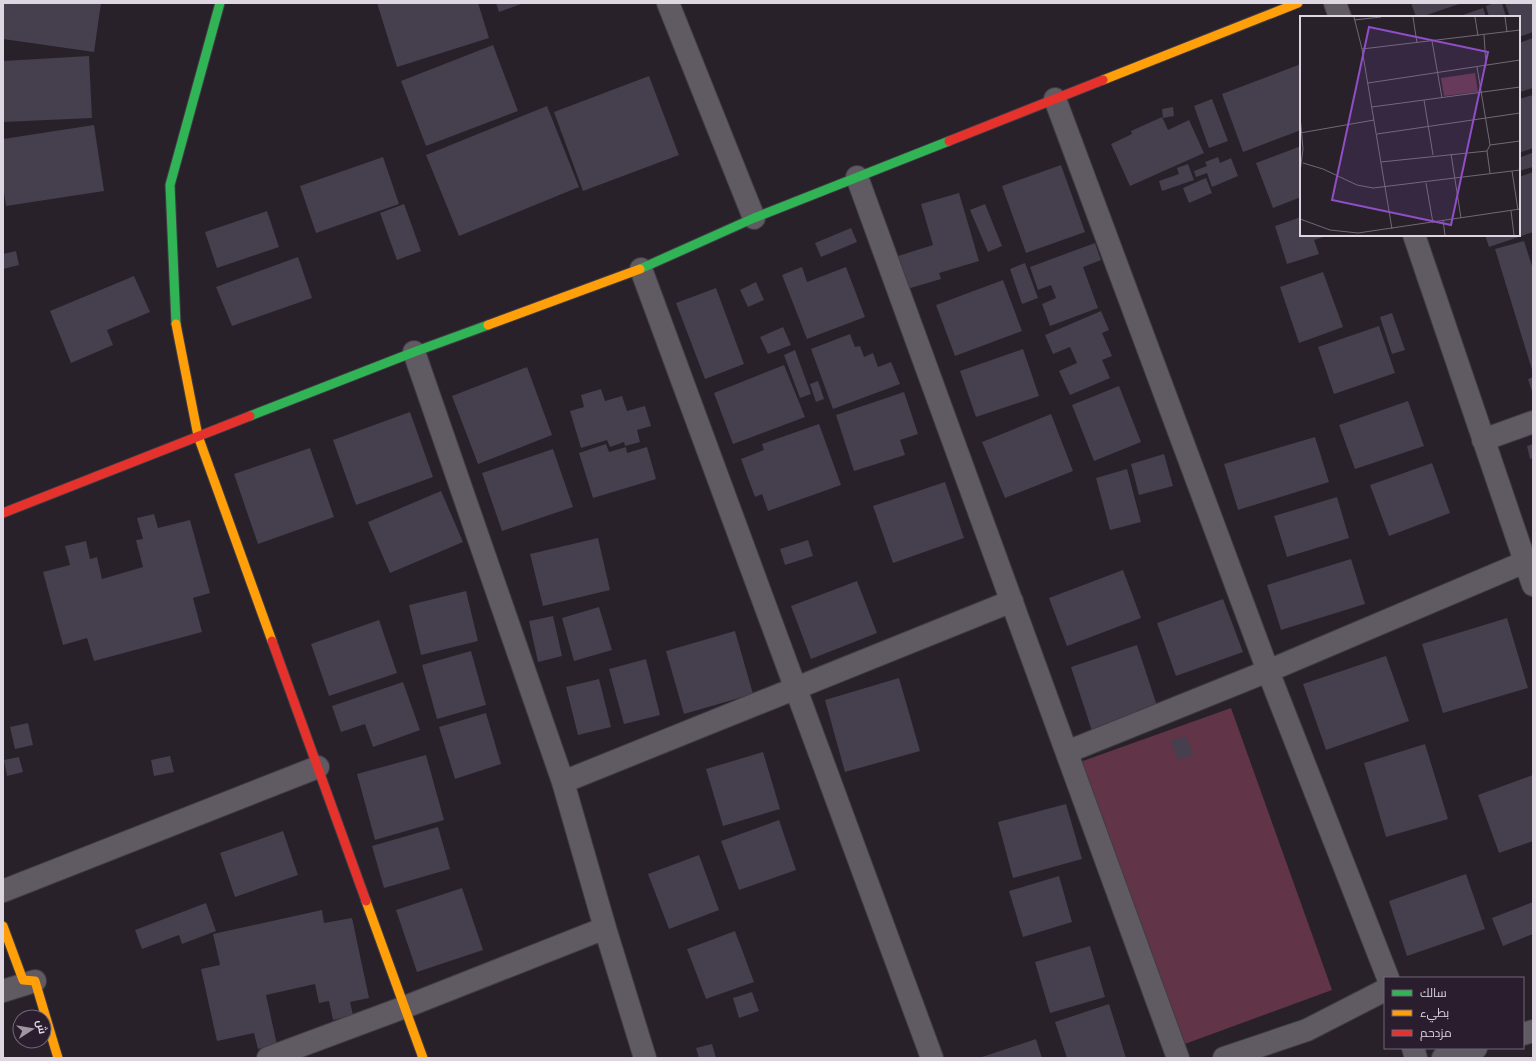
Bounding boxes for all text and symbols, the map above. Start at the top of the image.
inset map [1300,16,1520,236]
legend [1384,977,1524,1049]
text: سالك [1420,986,1447,1002]
text: بطيء [1420,1006,1449,1023]
north arrow [12,1009,52,1049]
text: ش [32,1019,49,1035]
text: مزدحم [1420,1026,1452,1042]

